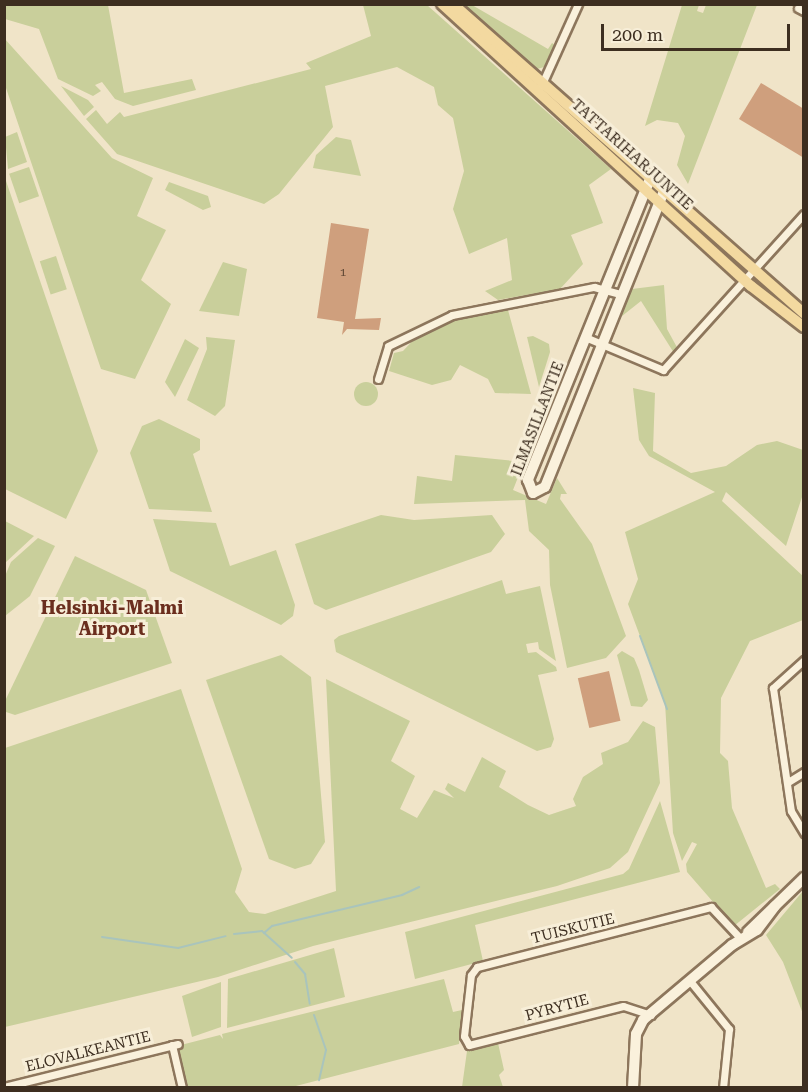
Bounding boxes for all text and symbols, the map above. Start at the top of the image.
scale bar [604,12,793,50]
text: 200 m [612,24,663,45]
street label: TATTARIHARJUNTIE [568,96,696,214]
house number: 1 [340,266,346,280]
street label: ILMASILLANTIE [508,359,568,479]
district label: Helsinki-Malmi Airport [41,598,183,640]
street label: TUISKUTIE [529,910,617,948]
street label: PYRYTIE [523,991,591,1025]
street label: ELOVALKEANTIE [24,1028,152,1076]

